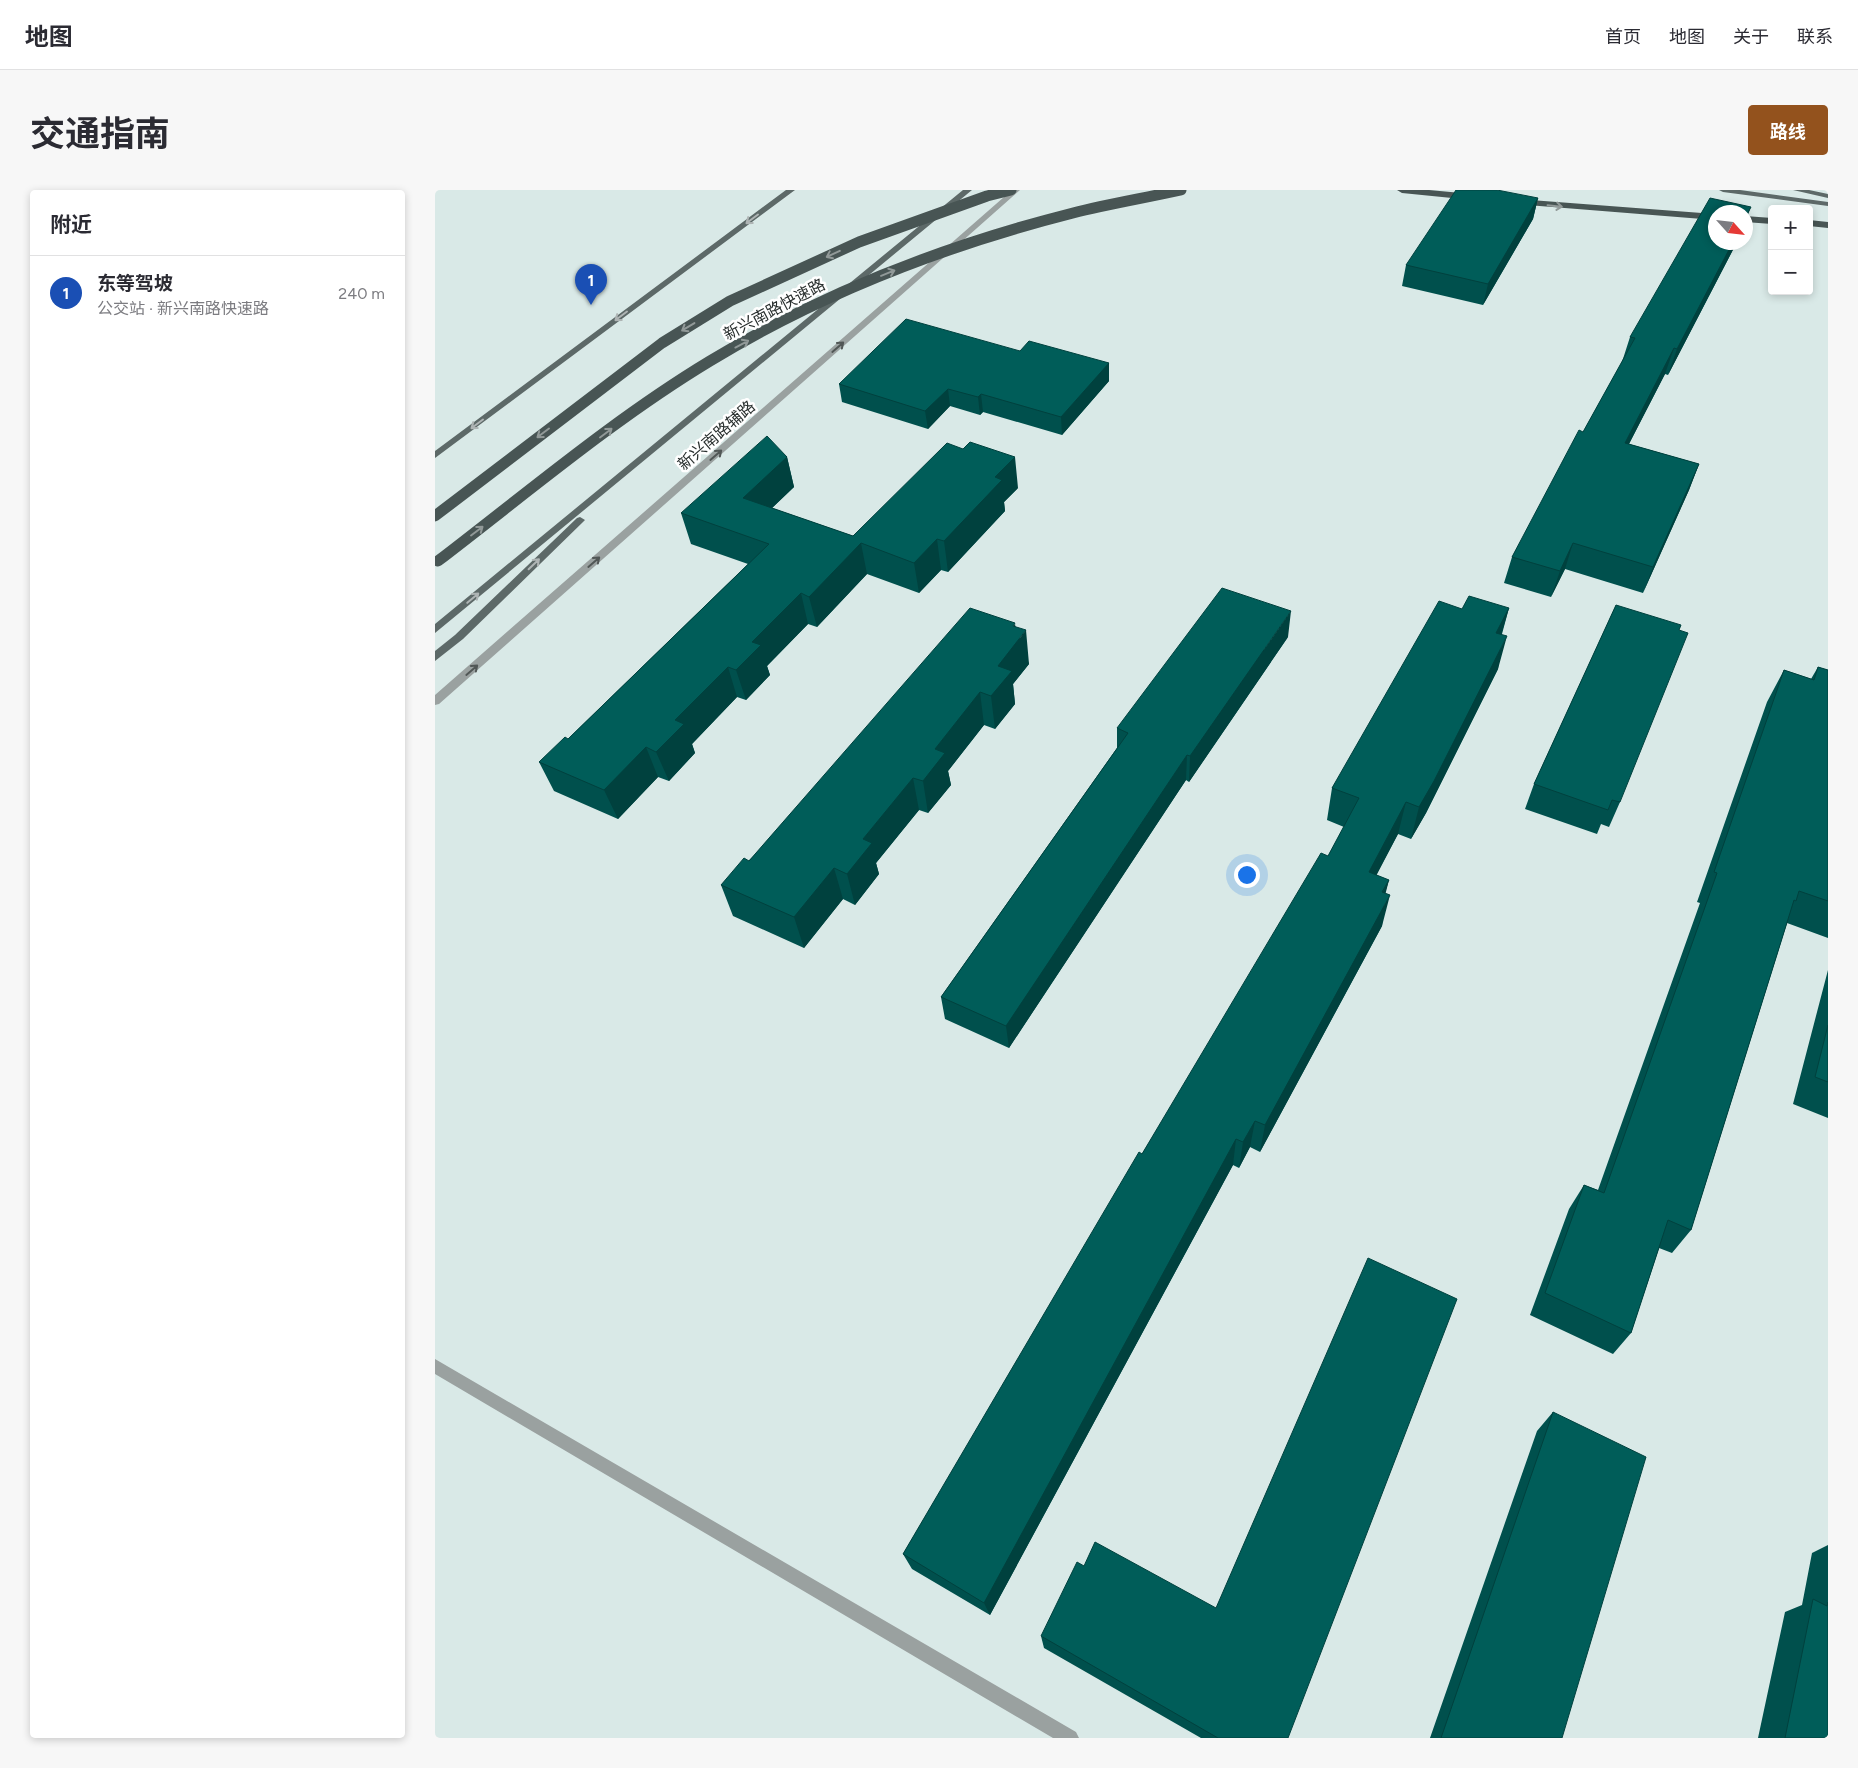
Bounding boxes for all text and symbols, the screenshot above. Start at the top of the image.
text: 地图 [25,22,73,51]
text: 首页 [1605,26,1641,48]
text: 地图 [1669,26,1705,48]
text: 关于 [1733,26,1769,48]
text: 联系 [1797,26,1833,48]
button: 路线 [1748,105,1828,155]
text: 交通指南 [30,113,170,155]
one-way arrow [1546,201,1562,211]
north arrow [1708,205,1753,250]
map controls [1768,205,1813,295]
button: + [1768,205,1813,250]
text: 附近 [50,212,92,237]
one-way arrow [745,214,759,224]
one-way arrow [826,249,841,259]
button: − [1768,250,1813,295]
pin: 1 [575,264,607,305]
one-way arrow [880,268,895,277]
text: 东等驾坡 [97,272,173,295]
street label: 新兴南路快速路 [720,275,828,344]
text: 1 [63,284,69,303]
text: 240 m [338,284,385,303]
text: 公交站 · 新兴南路快速路 [97,299,269,318]
one-way arrow [614,311,628,321]
one-way arrow [682,322,696,332]
one-way arrow [734,339,749,348]
one-way arrow [831,341,844,353]
street label: 新兴南路辅路 [674,397,759,474]
one-way arrow [471,418,484,429]
one-way arrow [599,427,612,438]
one-way arrow [536,428,550,438]
one-way arrow [709,449,722,460]
one-way arrow [470,526,483,537]
one-way arrow [587,556,600,568]
one-way arrow [528,558,540,570]
one-way arrow [466,593,479,604]
one-way arrow [465,664,478,675]
your location [1234,862,1260,888]

